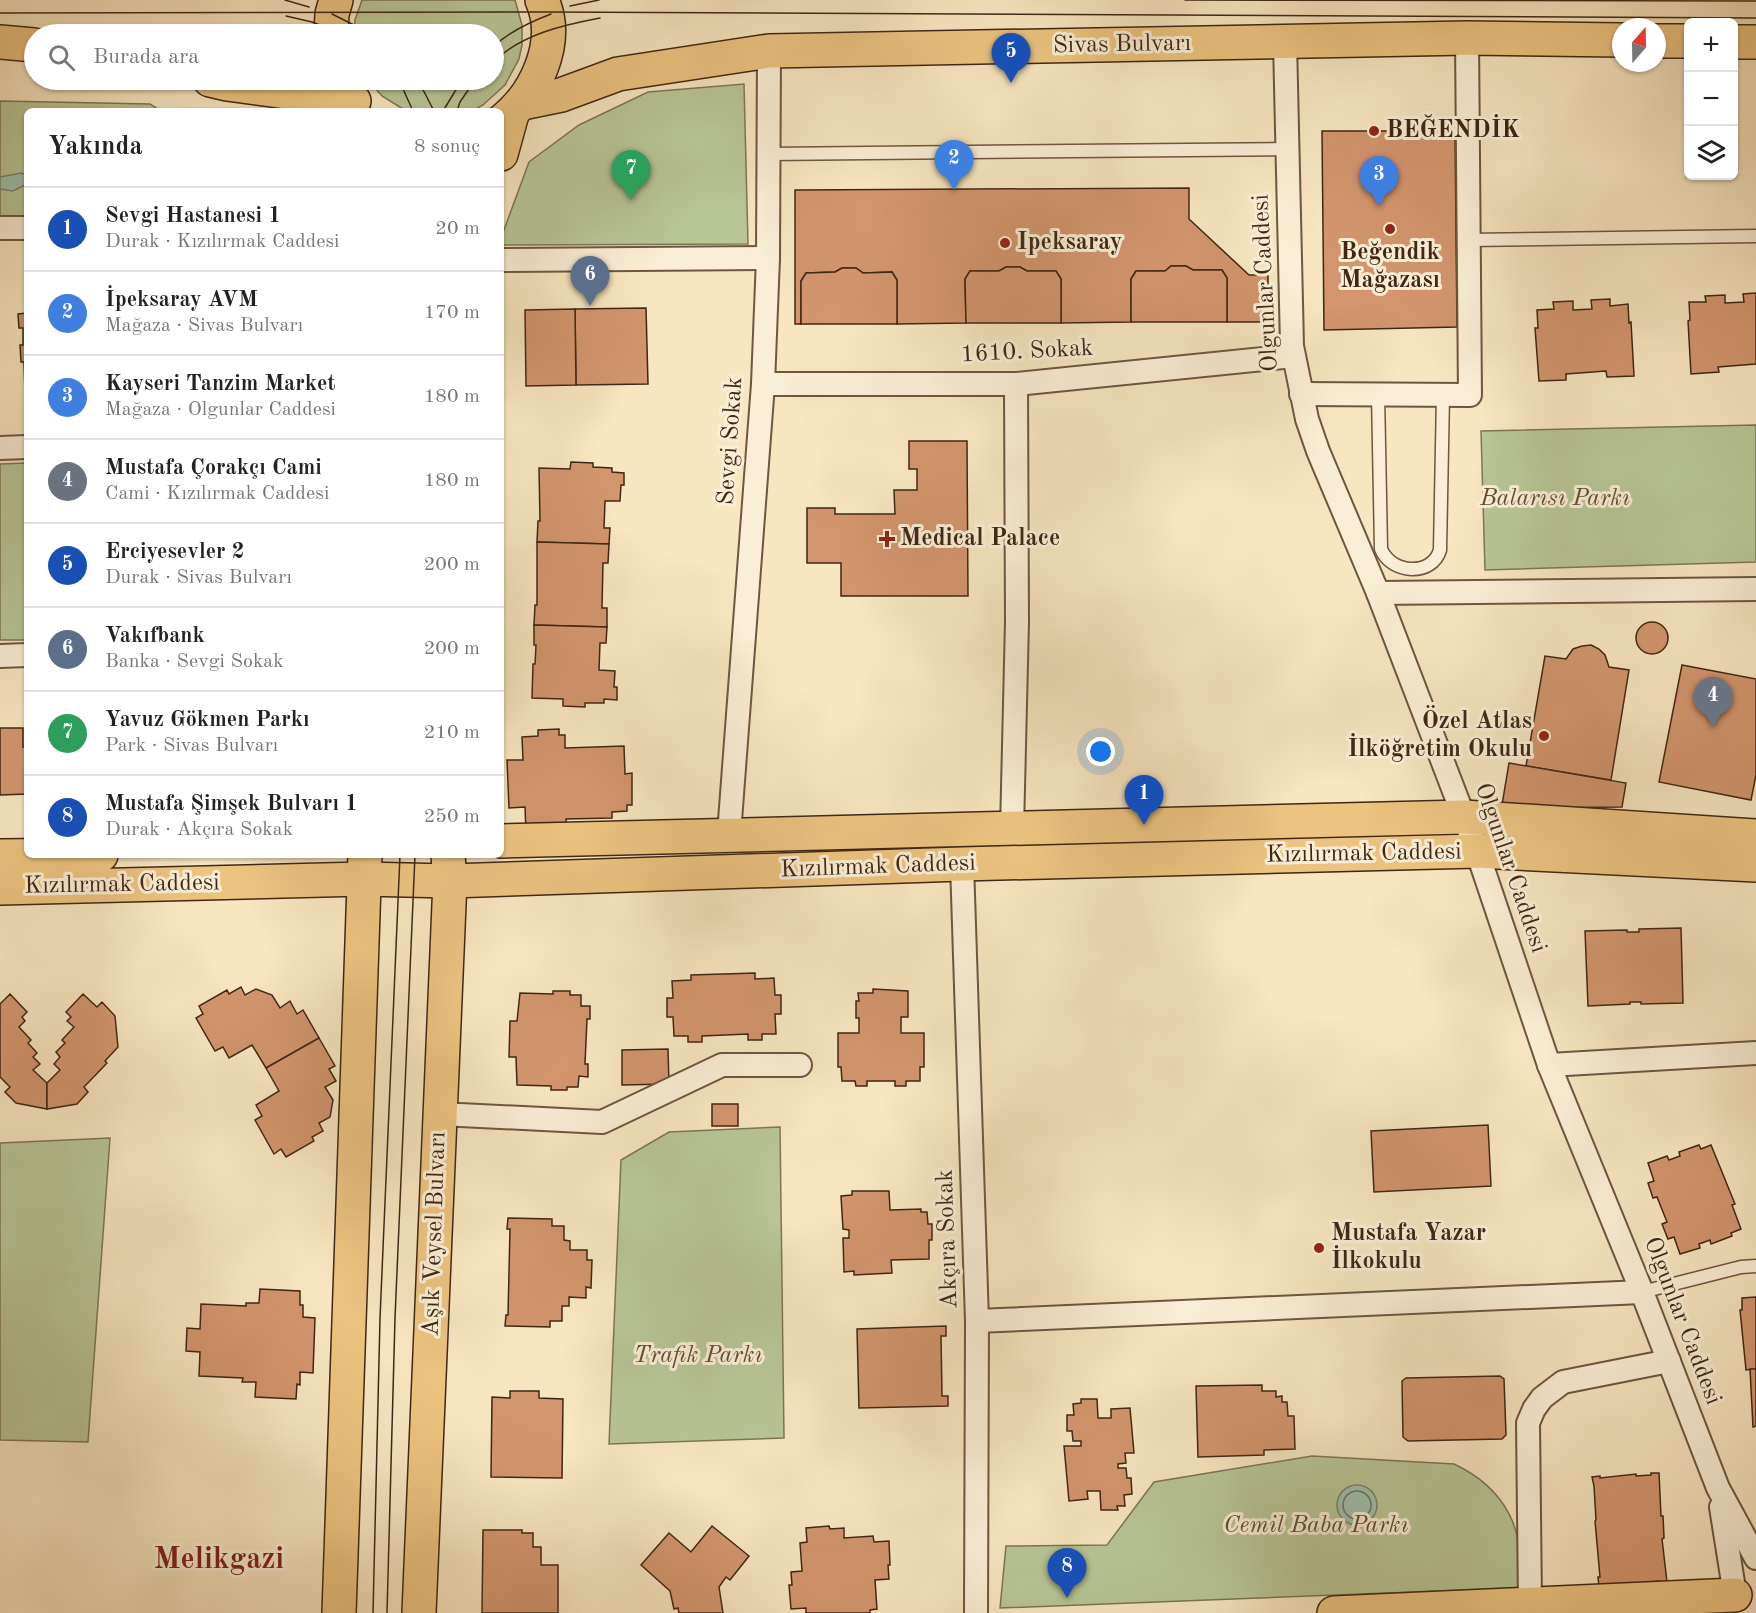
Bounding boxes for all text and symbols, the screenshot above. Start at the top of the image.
north arrow [1612,18,1666,72]
map controls [1684,18,1738,180]
button: + [1684,18,1738,72]
search box [24,24,504,90]
street label: Sivas Bulvarı [1053,32,1191,58]
pin: 5 [992,34,1030,83]
icon: search [45,41,78,74]
text: Burada ara [93,46,199,68]
button: − [1684,72,1738,126]
place label: BEĞENDİK [1386,114,1520,143]
marker: BEĞENDİK [1367,124,1381,138]
button: layers [1684,126,1738,180]
text: Yakında [48,134,143,160]
text: 8 sonuç [414,137,480,157]
pin: 2 [934,140,974,190]
pin: 7 [612,150,650,200]
pin: 3 [1360,156,1398,206]
street label: Olgunlar Caddesi [1249,194,1283,372]
text: Sevgi Hastanesi 1 [105,205,281,227]
text: 1 [62,219,73,239]
text: 20 m [435,219,480,239]
marker: Beğendik Mağazası [1383,222,1397,236]
place label: Ipeksaray [1017,231,1122,255]
text: Durak · Kızılırmak Caddesi [105,232,339,252]
marker: Ipeksaray [998,236,1012,250]
place label: Beğendik Mağazası [1340,241,1440,293]
pin: 6 [570,256,610,306]
text: İpeksaray AVM [105,289,258,311]
text: 2 [62,303,73,323]
text: 170 m [424,303,480,323]
text: Mağaza · Sivas Bulvarı [105,316,303,336]
street label: 1610. Sokak [960,337,1094,367]
text: Kayseri Tanzim Market [105,373,336,395]
street label: Sevgi Sokak [715,376,747,506]
text: 3 [62,387,73,407]
text: 180 m [424,387,480,407]
text: Mağaza · Olgunlar Caddesi [105,400,336,420]
text: Mustafa Çorakçı Cami [105,457,322,479]
text: 4 [62,471,73,491]
text: 180 m [424,471,480,491]
text: Cami · Kızılırmak Caddesi [105,484,329,504]
park label: Balarısı Parkı [1479,487,1630,511]
place label: Medical Palace [900,527,1060,551]
marker: Medical Palace [878,530,896,548]
text: Erciyesevler 2 [105,541,245,563]
text: 5 [62,555,73,575]
text: 200 m [424,555,480,575]
text: Durak · Sivas Bulvarı [105,568,292,588]
text: Vakıfbank [105,625,205,647]
text: 6 [62,639,73,659]
text: 200 m [424,639,480,659]
text: Banka · Sevgi Sokak [105,652,284,672]
pin: 4 [1694,678,1732,727]
place label: Özel Atlas İlköğretim Okulu [1347,705,1532,762]
text: Yavuz Gökmen Parkı [105,709,310,731]
text: 7 [62,723,73,743]
text: 210 m [424,723,480,743]
marker: Özel Atlas İlköğretim Okulu [1537,729,1551,743]
text: Park · Sivas Bulvarı [105,736,278,756]
your location [1086,737,1115,766]
pin: 1 [1124,776,1164,825]
street label: Olgunlar Caddesi [1470,780,1550,956]
text: Mustafa Şimşek Bulvarı 1 [105,793,358,815]
text: 8 [62,807,73,827]
text: 250 m [424,807,480,827]
text: Durak · Akçıra Sokak [105,820,293,840]
street label: Kızılırmak Caddesi [1266,840,1462,868]
street label: Kızılırmak Caddesi [780,852,976,882]
street label: Kızılırmak Caddesi [24,871,220,899]
street label: Aşık Veysel Bulvarı [419,1131,451,1337]
street label: Akçıra Sokak [934,1169,962,1309]
place label: Mustafa Yazar İlkokulu [1331,1222,1486,1274]
street label: Olgunlar Caddesi [1639,1234,1725,1408]
marker: Mustafa Yazar İlkokulu [1312,1241,1326,1255]
park label: Trafik Parkı [633,1344,763,1368]
park label: Cemil Baba Parkı [1223,1514,1409,1538]
district label: Melikgazi [154,1545,284,1575]
pin: 8 [1048,1548,1086,1598]

